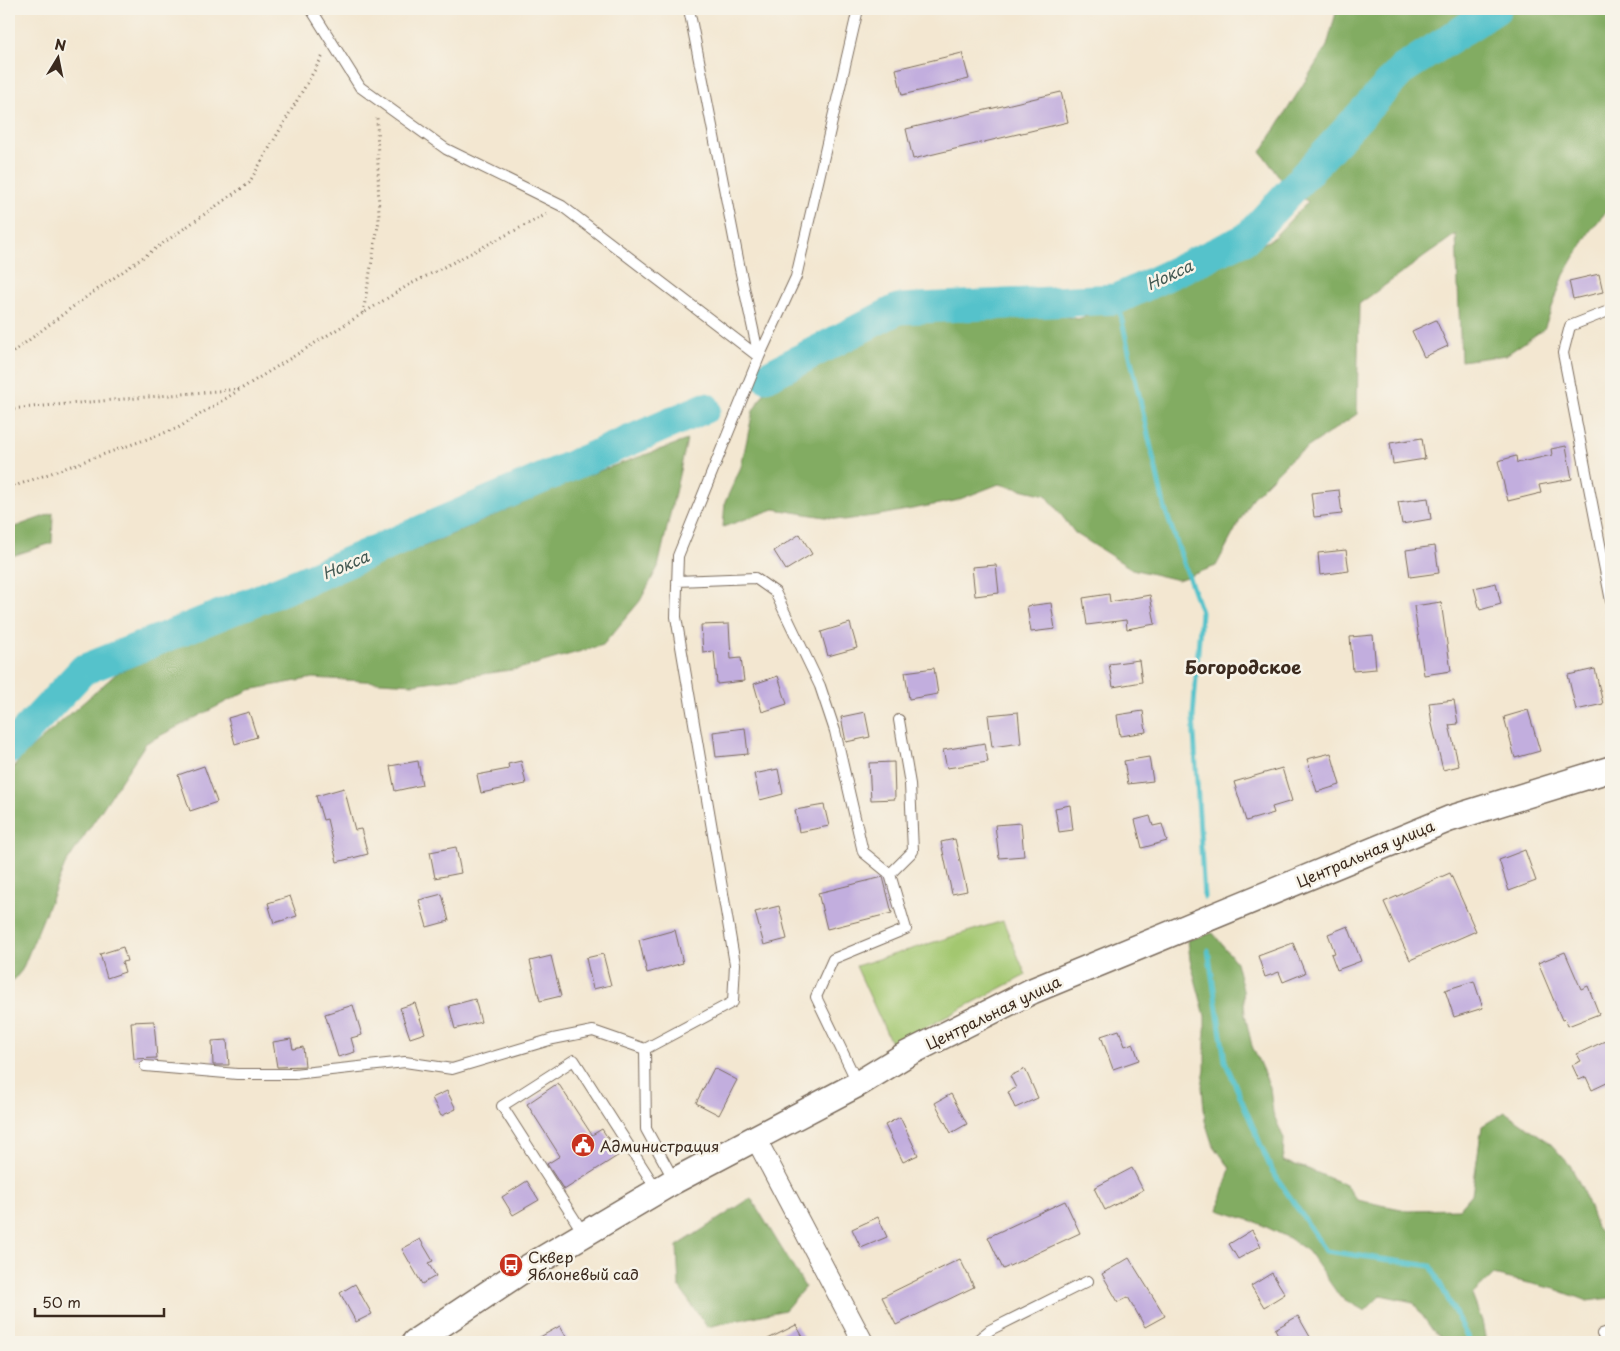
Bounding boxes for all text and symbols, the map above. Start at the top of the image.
north arrow [32,32,82,82]
text: N [53,33,68,56]
water label: Нокса [1142,252,1197,295]
water label: Нокса [318,543,373,585]
district label: Богородское [1185,653,1301,680]
street label: Центральная улица [1292,813,1438,892]
street label: Центральная улица [921,969,1065,1055]
public building icon: Администрация [570,1132,596,1158]
place label: Администрация [600,1134,719,1157]
place label: Сквер Яблоневый сад [528,1245,639,1285]
bus stop icon: Сквер Яблоневый сад [498,1252,524,1278]
scale bar [35,1286,164,1318]
text: 50 m [42,1290,81,1313]

